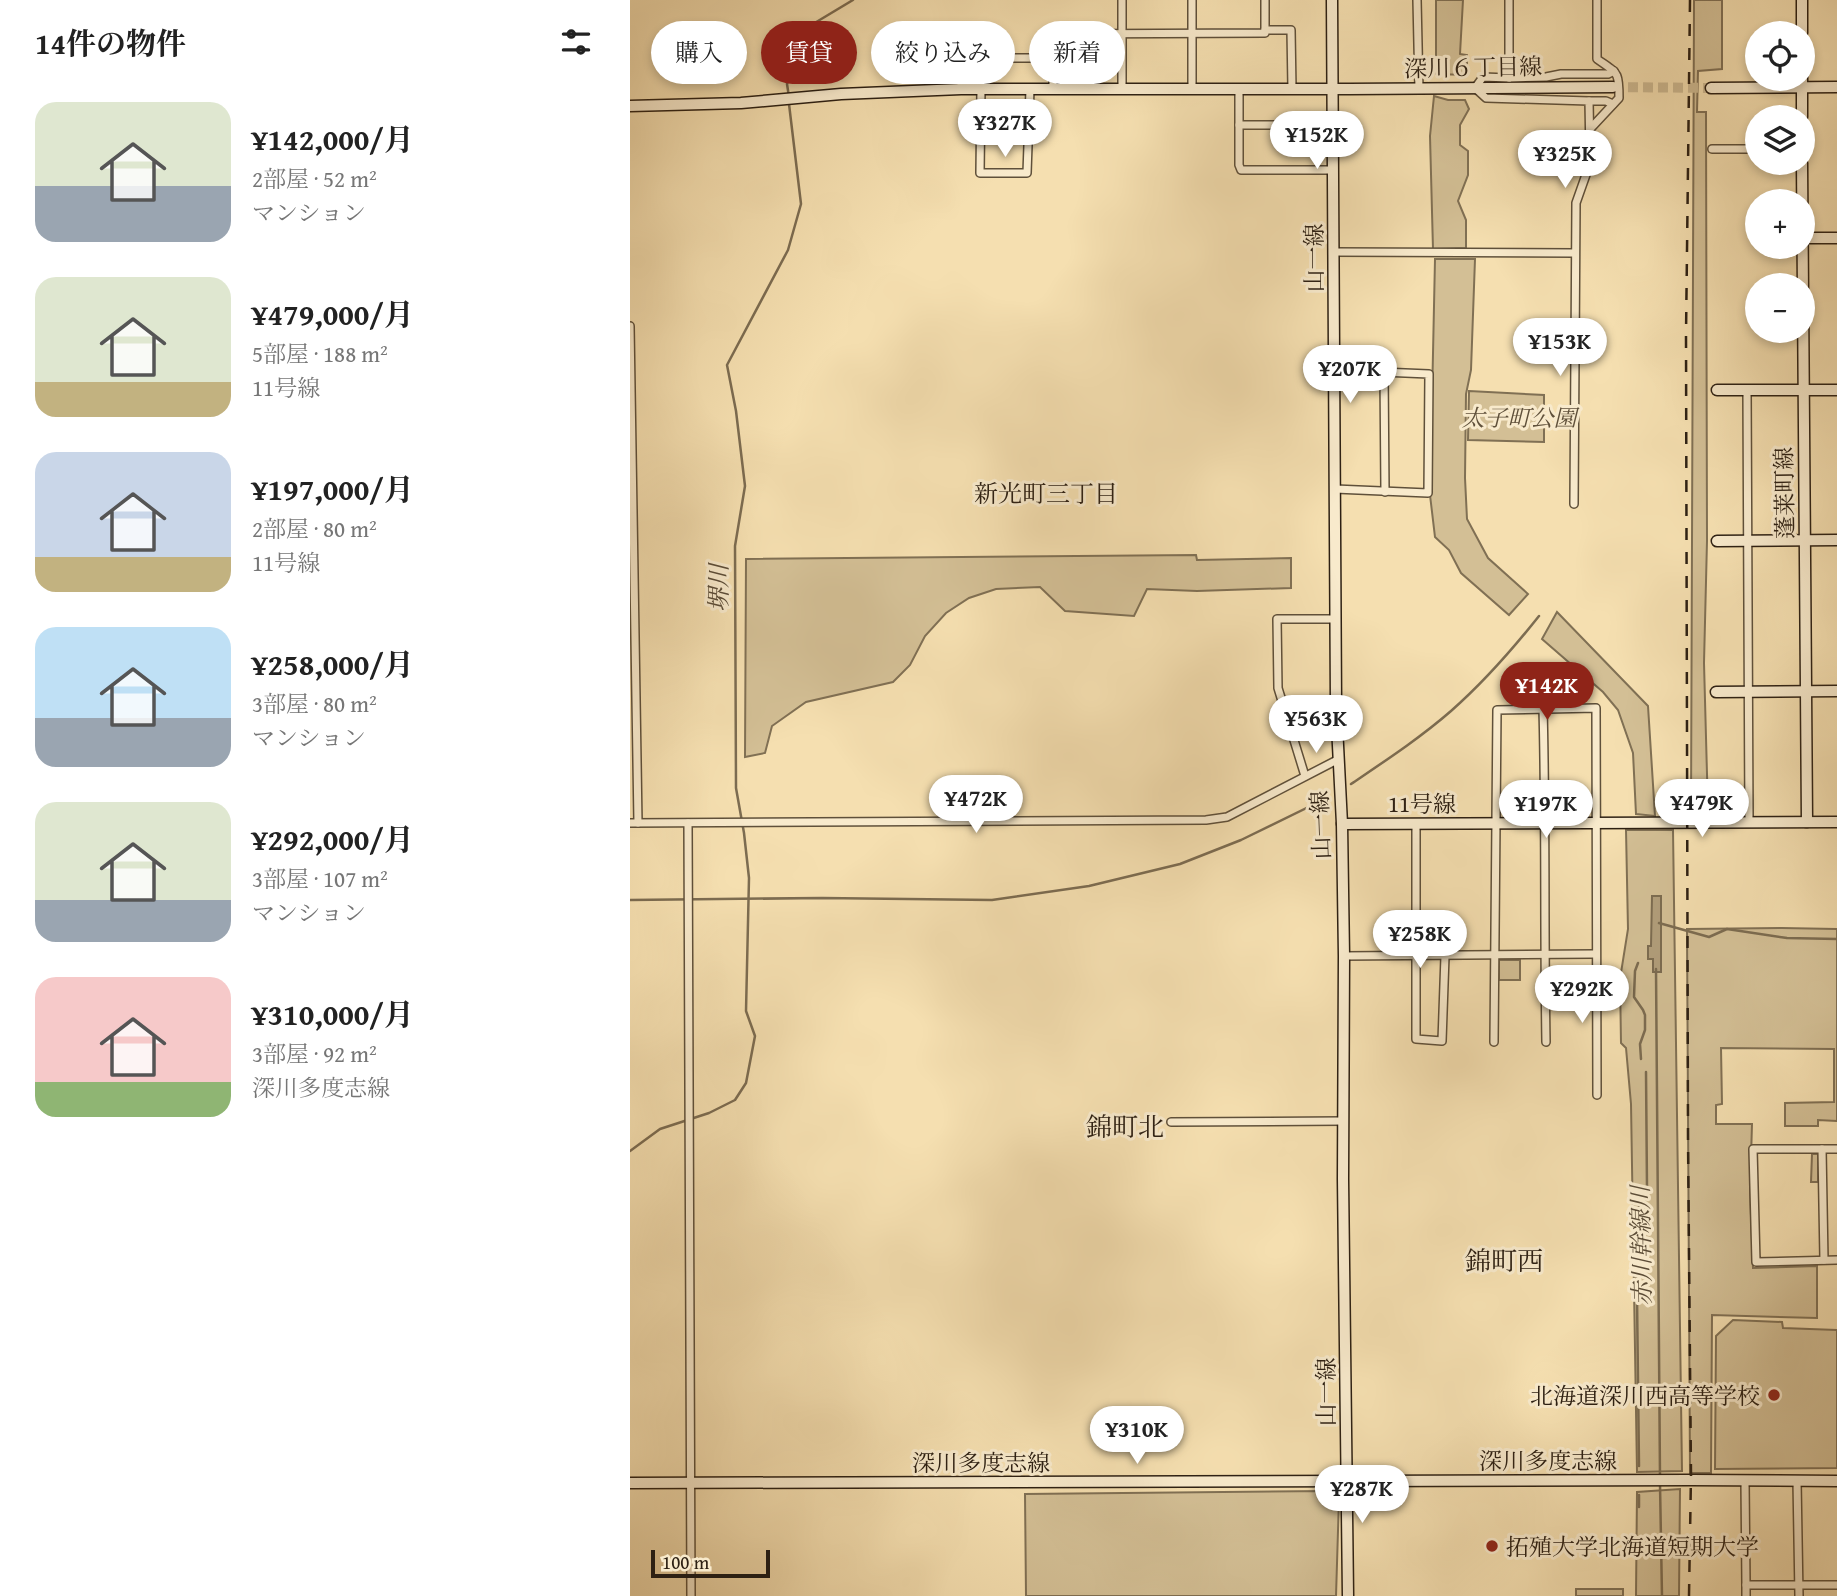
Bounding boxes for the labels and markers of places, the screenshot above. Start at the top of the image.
pin: ¥327K [956,100,1054,159]
pin: ¥152K [1268,111,1366,171]
pin: ¥325K [1516,130,1614,190]
pin: ¥153K [1511,318,1609,378]
pin: ¥207K [1301,346,1399,405]
pin: ¥142K [1498,662,1596,722]
pin: ¥563K [1267,696,1365,755]
pin: ¥472K [927,776,1025,835]
pin: ¥197K [1497,780,1595,840]
pin: ¥479K [1653,780,1751,839]
pin: ¥258K [1371,911,1469,970]
pin: ¥292K [1533,965,1631,1025]
place label: 北海道深川西高等学校 [1530,1379,1760,1412]
marker: 北海道深川西高等学校 [1766,1387,1782,1403]
pin: ¥310K [1088,1406,1186,1466]
pin: ¥287K [1313,1466,1411,1525]
place label: 拓殖大学北海道短期大学 [1506,1530,1759,1563]
marker: 拓殖大学北海道短期大学 [1484,1538,1500,1554]

